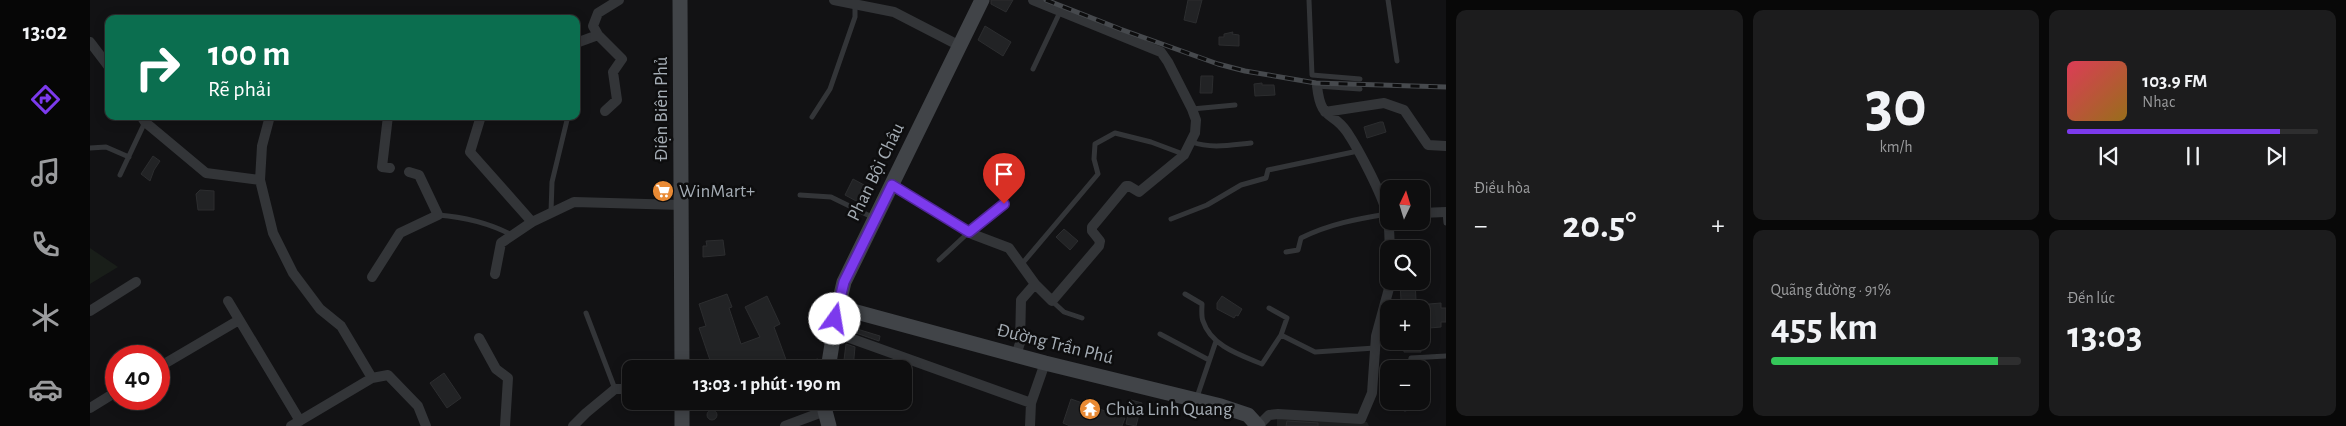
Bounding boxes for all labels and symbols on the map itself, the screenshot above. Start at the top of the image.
street label: Điện Biên Phủ [652,56,671,161]
street label: Phan Bội Châu [844,120,908,224]
pin [983,153,1025,204]
supermarket icon: WinMart+ [651,179,675,203]
north arrow [1380,180,1430,230]
place label: WinMart+ [679,182,755,201]
position arrow [808,292,860,344]
street label: Đường Trần Phú [995,320,1116,368]
speed limit sign: 40 [105,345,170,410]
temple icon: Chùa Linh Quang [1078,397,1102,421]
place label: Chùa Linh Quang [1106,400,1233,419]

